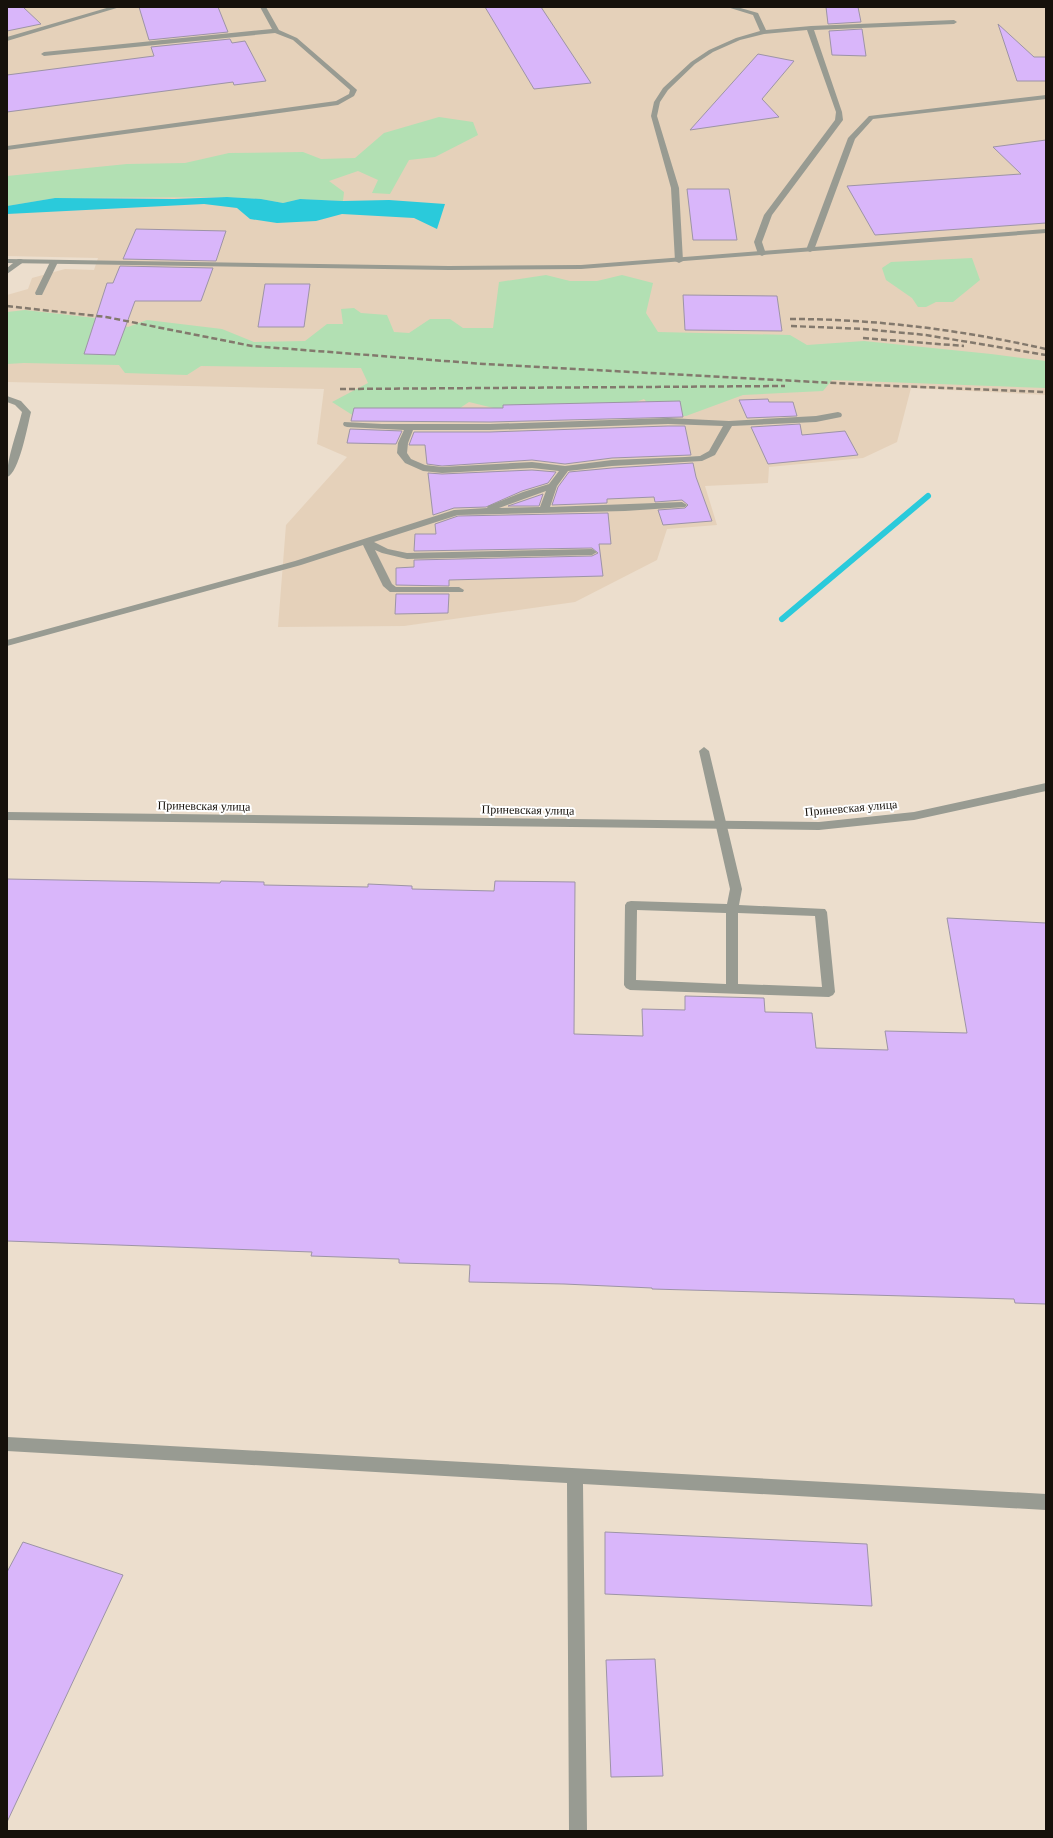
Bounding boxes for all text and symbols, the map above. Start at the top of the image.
street label: Приневская улица [804,797,899,819]
street label: Приневская улица [157,798,251,814]
street label: Приневская улица [481,802,575,818]

